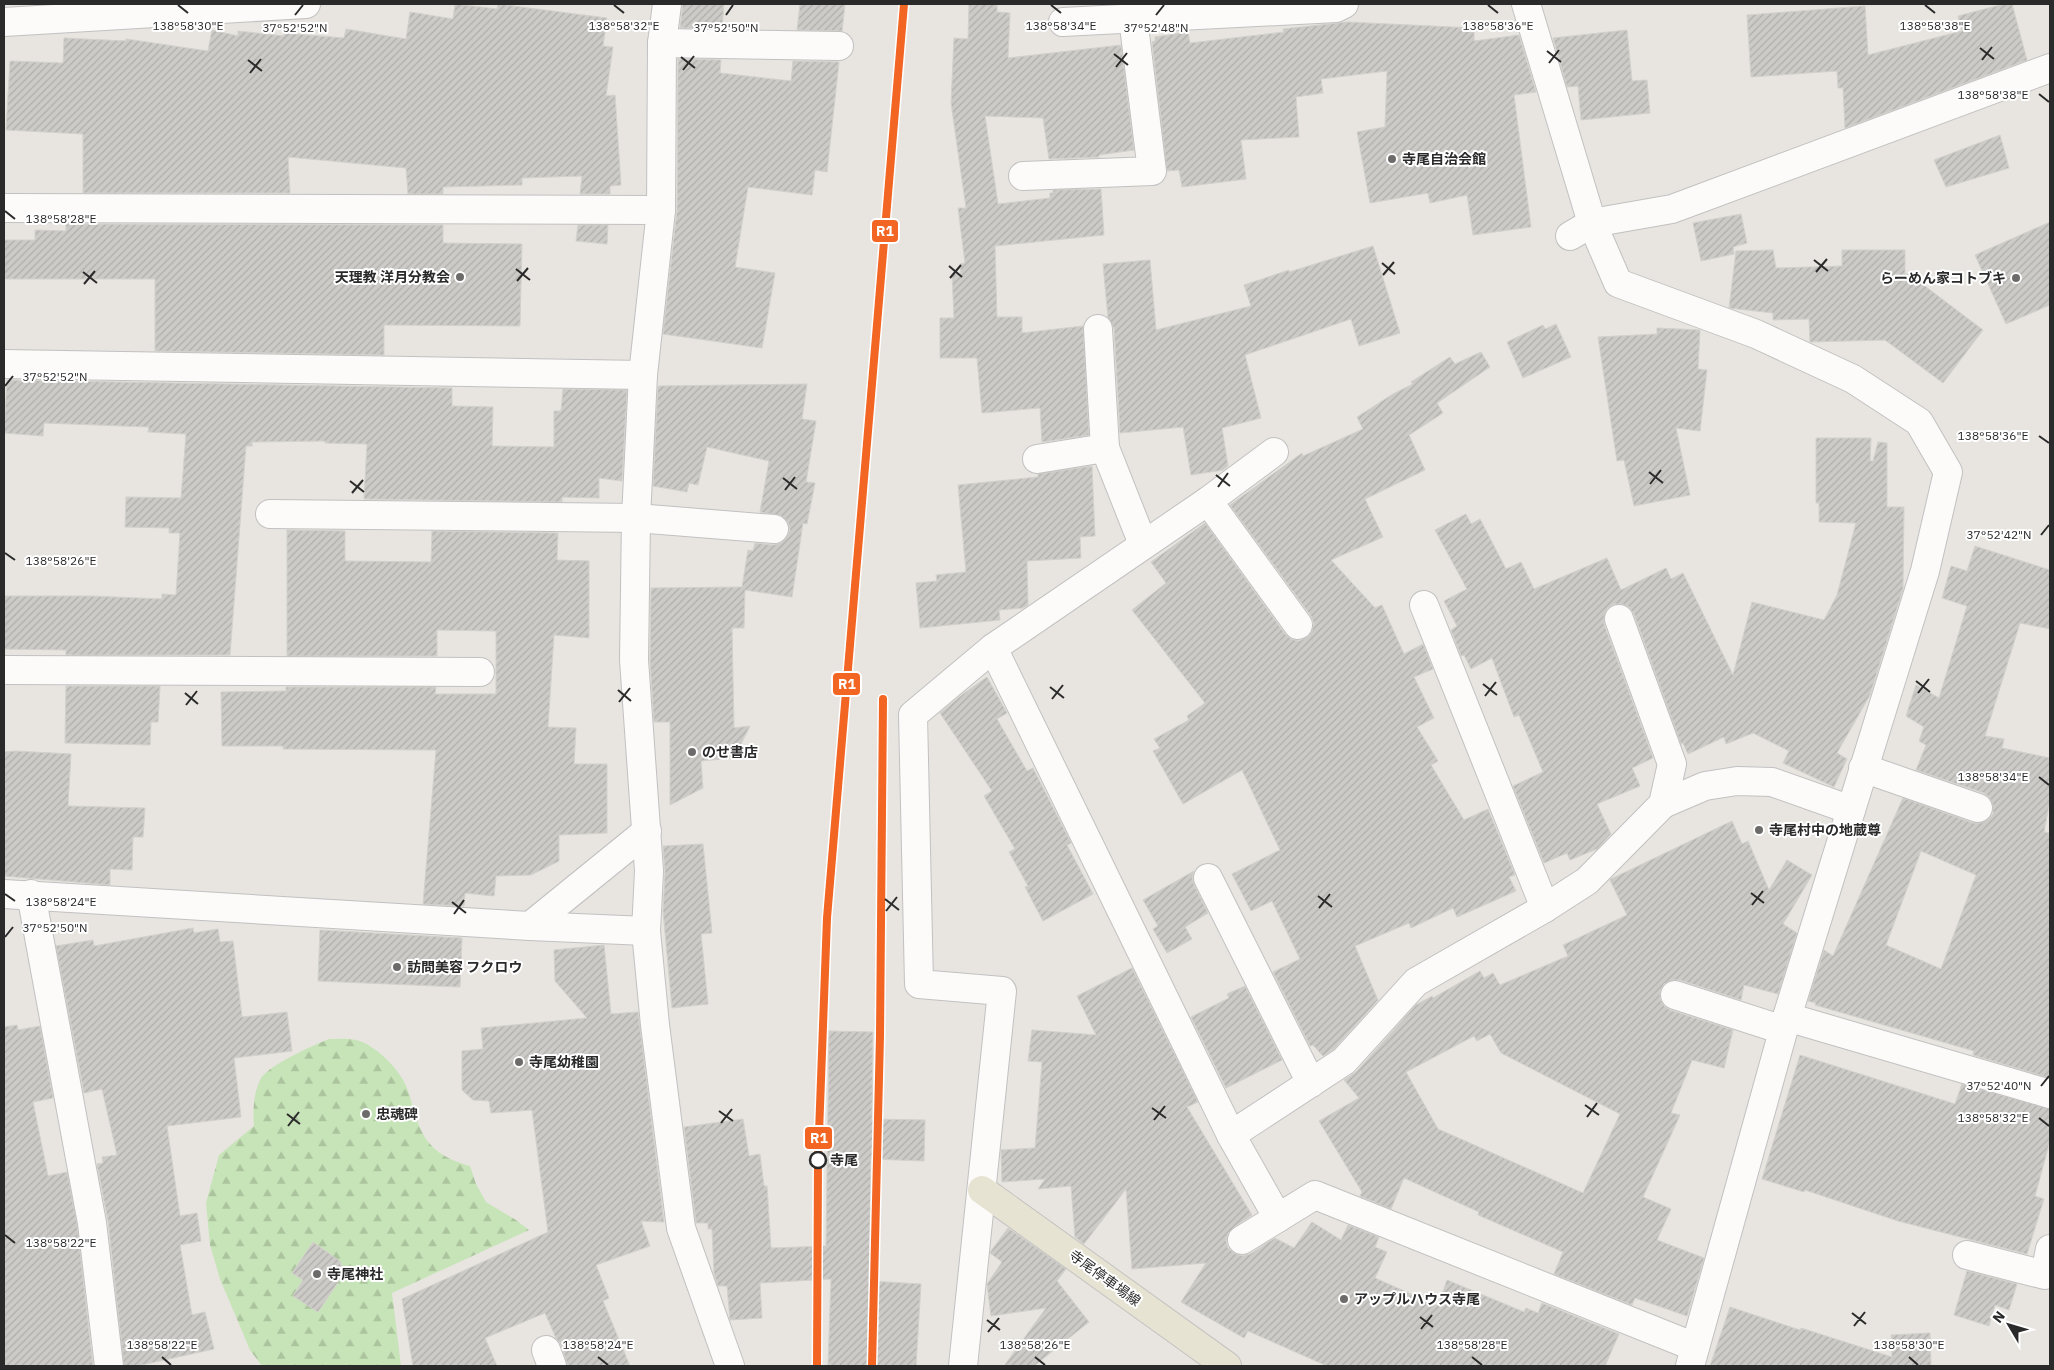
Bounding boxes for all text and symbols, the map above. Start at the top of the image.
text: 138°58'30"E [153,18,223,33]
text: 138°58'32"E [589,18,659,33]
text: 138°58'34"E [1026,18,1096,33]
text: 138°58'36"E [1463,18,1533,33]
text: 138°58'38"E [1900,18,1970,33]
text: 37°52'52"N [262,20,328,35]
text: 37°52'50"N [693,20,759,35]
text: 37°52'48"N [1123,20,1189,35]
text: 138°58'38"E [1958,87,2028,102]
place label: 寺尾自治会館 [1402,150,1486,168]
marker: 寺尾自治会館 [1386,153,1398,165]
text: 138°58'28"E [26,211,96,226]
line badge: R1 [871,219,899,243]
text: R1 [876,222,895,240]
place label: 天理教 洋月分教会 [335,268,450,286]
place label: らーめん家コトブキ [1880,269,2006,287]
marker: 天理教 洋月分教会 [454,271,466,283]
marker: らーめん家コトブキ [2010,272,2022,284]
text: 37°52'52"N [22,369,88,384]
text: 138°58'36"E [1958,428,2028,443]
text: 37°52'42"N [1966,527,2032,542]
text: 138°58'26"E [26,553,96,568]
line badge: R1 [832,672,861,696]
text: R1 [838,675,857,693]
place label: のせ書店 [702,743,758,761]
marker: のせ書店 [686,746,698,758]
text: 138°58'34"E [1958,769,2028,784]
place label: 寺尾村中の地蔵尊 [1769,821,1881,839]
marker: 寺尾村中の地蔵尊 [1753,824,1765,836]
text: 138°58'24"E [26,894,96,909]
text: 37°52'50"N [22,920,88,935]
place label: 訪問美容 フクロウ [407,958,522,976]
marker: 訪問美容 フクロウ [391,961,403,973]
place label: 寺尾幼稚園 [529,1053,599,1071]
marker: 寺尾幼稚園 [513,1056,525,1068]
text: 37°52'40"N [1966,1078,2032,1093]
place label: 忠魂碑 [376,1105,418,1123]
marker: 忠魂碑 [360,1108,372,1120]
text: 138°58'32"E [1958,1110,2028,1125]
line badge: R1 [804,1126,833,1150]
text: R1 [810,1129,829,1147]
marker: 寺尾 [809,1151,827,1169]
place label: 寺尾 [830,1151,858,1169]
text: 138°58'22"E [26,1235,96,1250]
street label: 寺尾停車場線 [1066,1246,1144,1310]
place label: 寺尾神社 [327,1265,383,1283]
marker: 寺尾神社 [311,1268,323,1280]
place label: アップルハウス寺尾 [1354,1290,1480,1308]
marker: アップルハウス寺尾 [1338,1293,1350,1305]
north arrow [1984,1300,2034,1350]
text: N [1989,1307,2009,1327]
text: 138°58'22"E [127,1337,197,1352]
text: 138°58'24"E [563,1337,633,1352]
text: 138°58'26"E [1000,1337,1070,1352]
text: 138°58'28"E [1437,1337,1507,1352]
text: 138°58'30"E [1874,1337,1944,1352]

